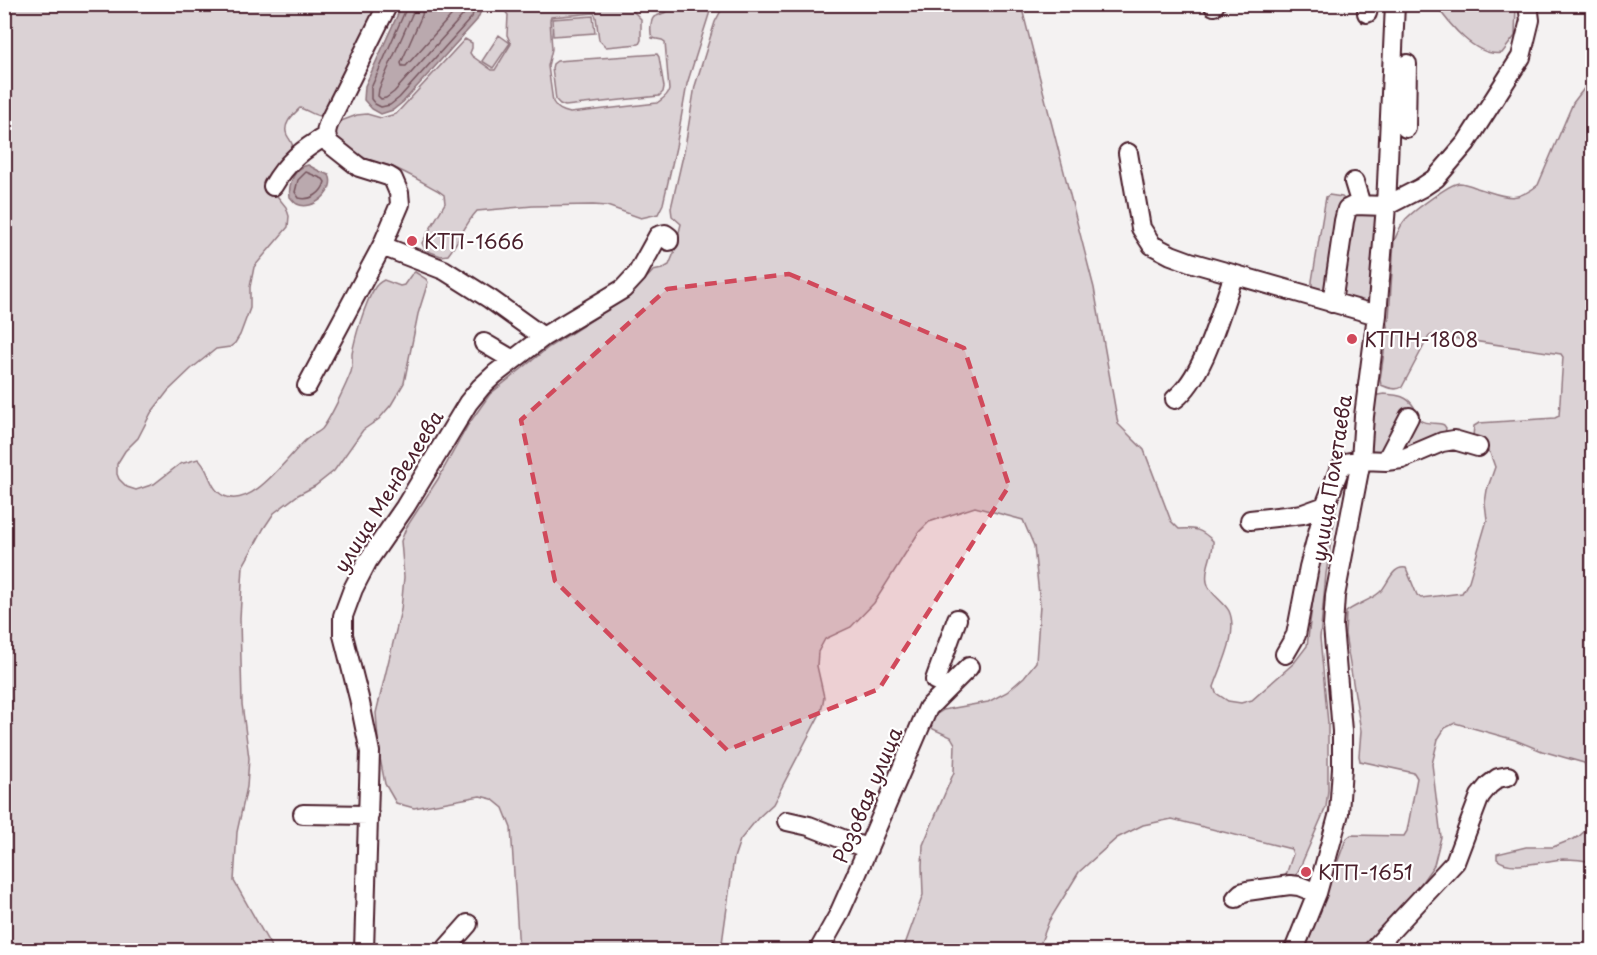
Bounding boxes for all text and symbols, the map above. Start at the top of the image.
place label: КТП-1666 [424,226,524,256]
marker: КТП-1666 [405,234,419,248]
place label: КТПН-1808 [1364,324,1478,354]
marker: КТПН-1808 [1345,332,1359,346]
street label: улица Полетаева [1303,392,1359,564]
street label: улица Менделеева [326,403,450,578]
street label: Розовая улица [825,722,909,868]
place label: КТП-1651 [1318,857,1413,887]
marker: КТП-1651 [1299,865,1313,879]

